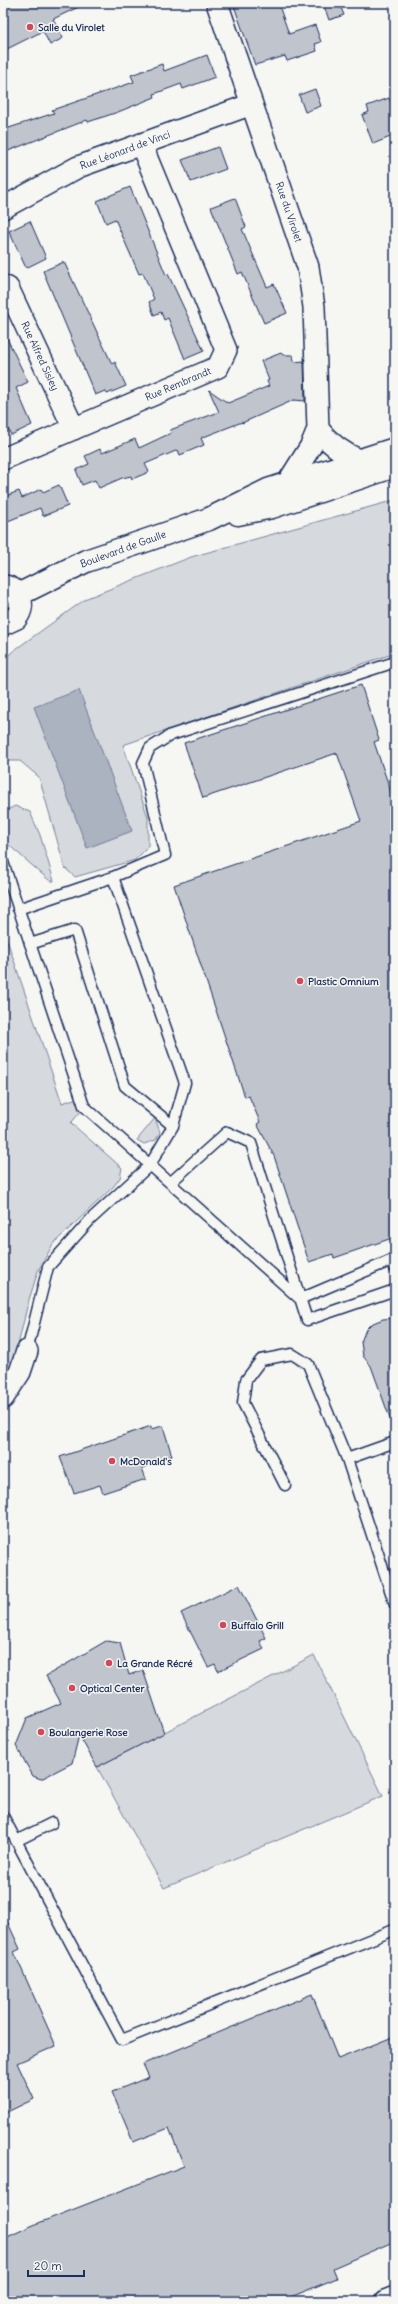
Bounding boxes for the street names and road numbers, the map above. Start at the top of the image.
street label: Rue Léonard de Vinci [78,128,172,172]
street label: Rue du Virolet [273,180,306,245]
street label: Rue Alfred Sisley [18,319,62,393]
street label: Rue Rembrandt [143,364,214,404]
street label: Boulevard de Gaulle [78,527,168,571]

